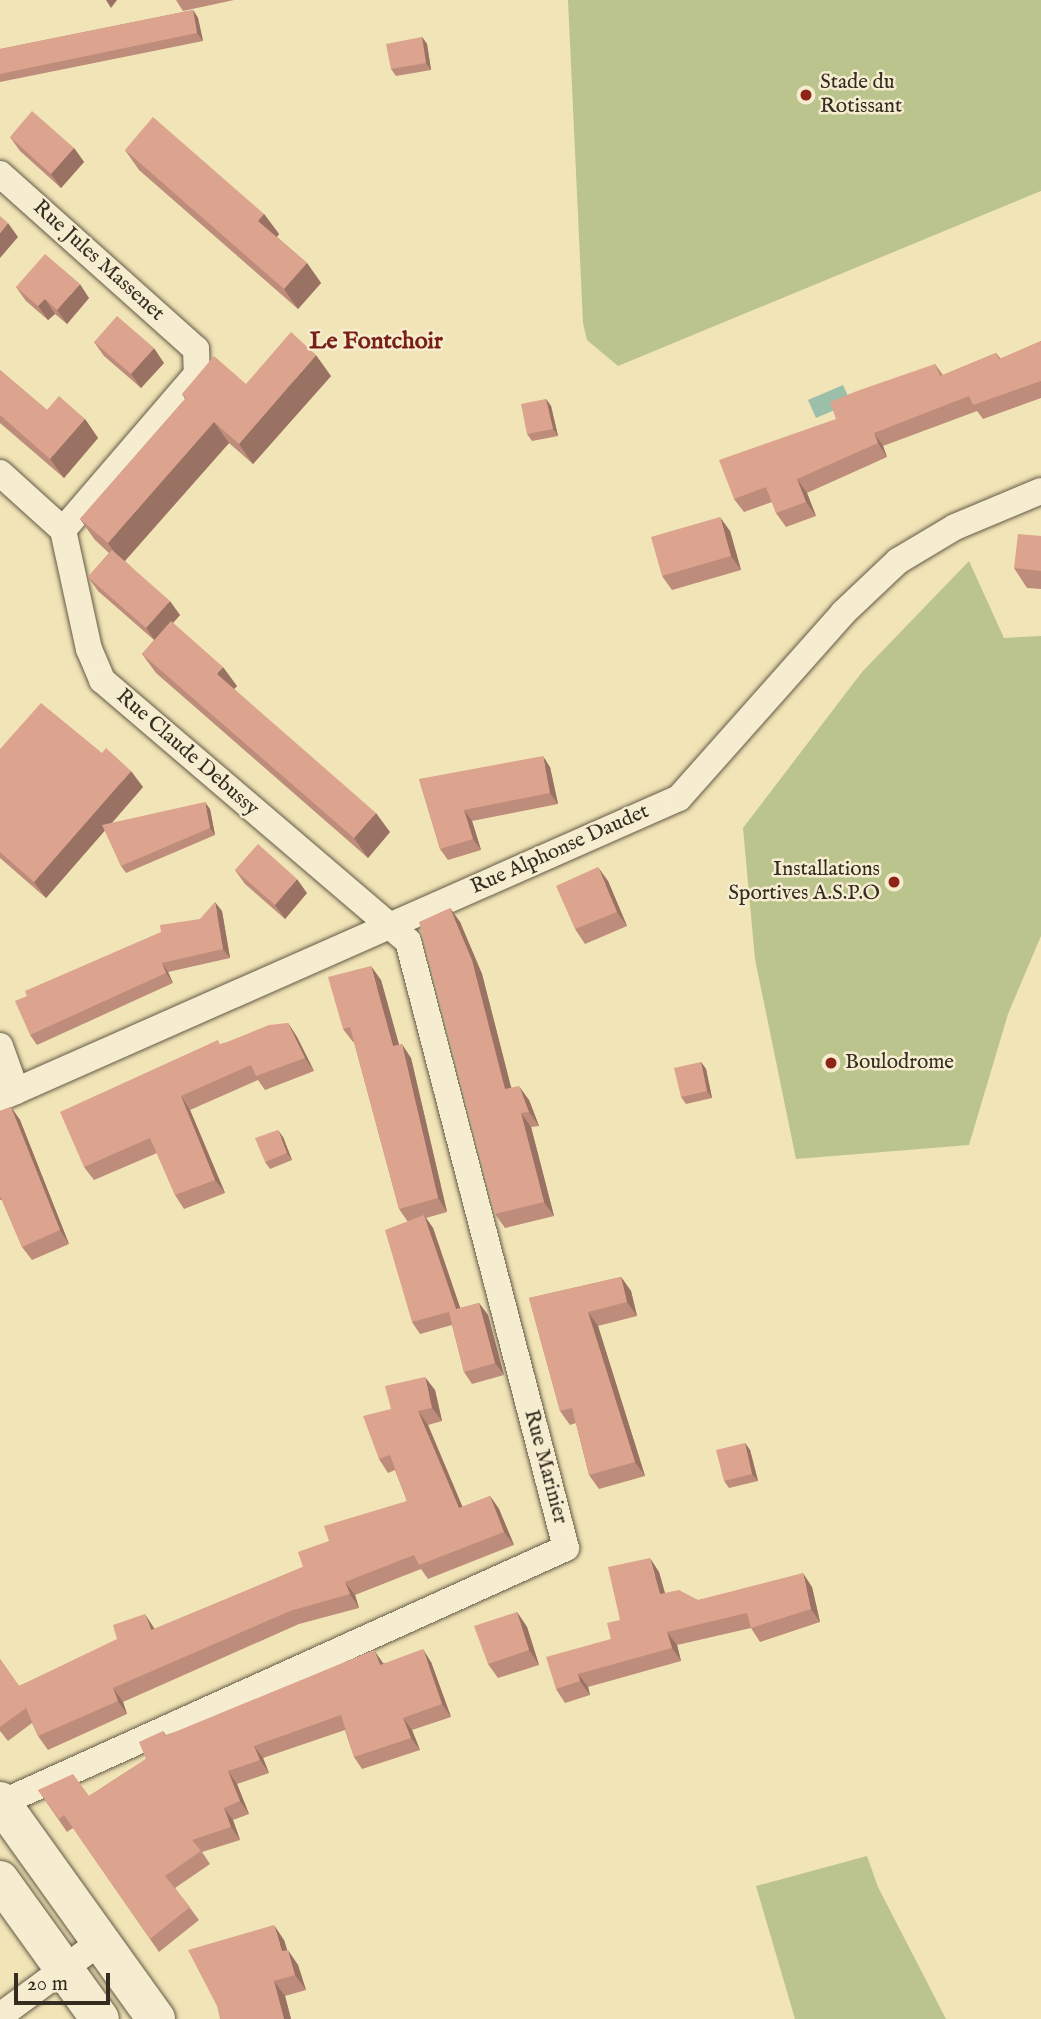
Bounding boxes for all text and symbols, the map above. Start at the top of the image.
place label: Stade du Rotissant [820,70,902,120]
marker: Stade du Rotissant [798,87,814,103]
street label: Rue Jules Massenet [27,195,169,327]
district label: Le Fontchoir [309,328,443,356]
street label: Rue Claude Debussy [111,684,263,822]
street label: Rue Alphonse Daudet [467,799,653,901]
place label: Installations Sportives A.S.P.O [728,857,880,907]
marker: Installations Sportives A.S.P.O [886,874,902,890]
place label: Boulodrome [845,1050,954,1076]
marker: Boulodrome [823,1055,839,1071]
street label: Rue Marinier [518,1407,572,1527]
scale bar [18,1960,114,2004]
text: 20 m [27,1971,68,1998]

